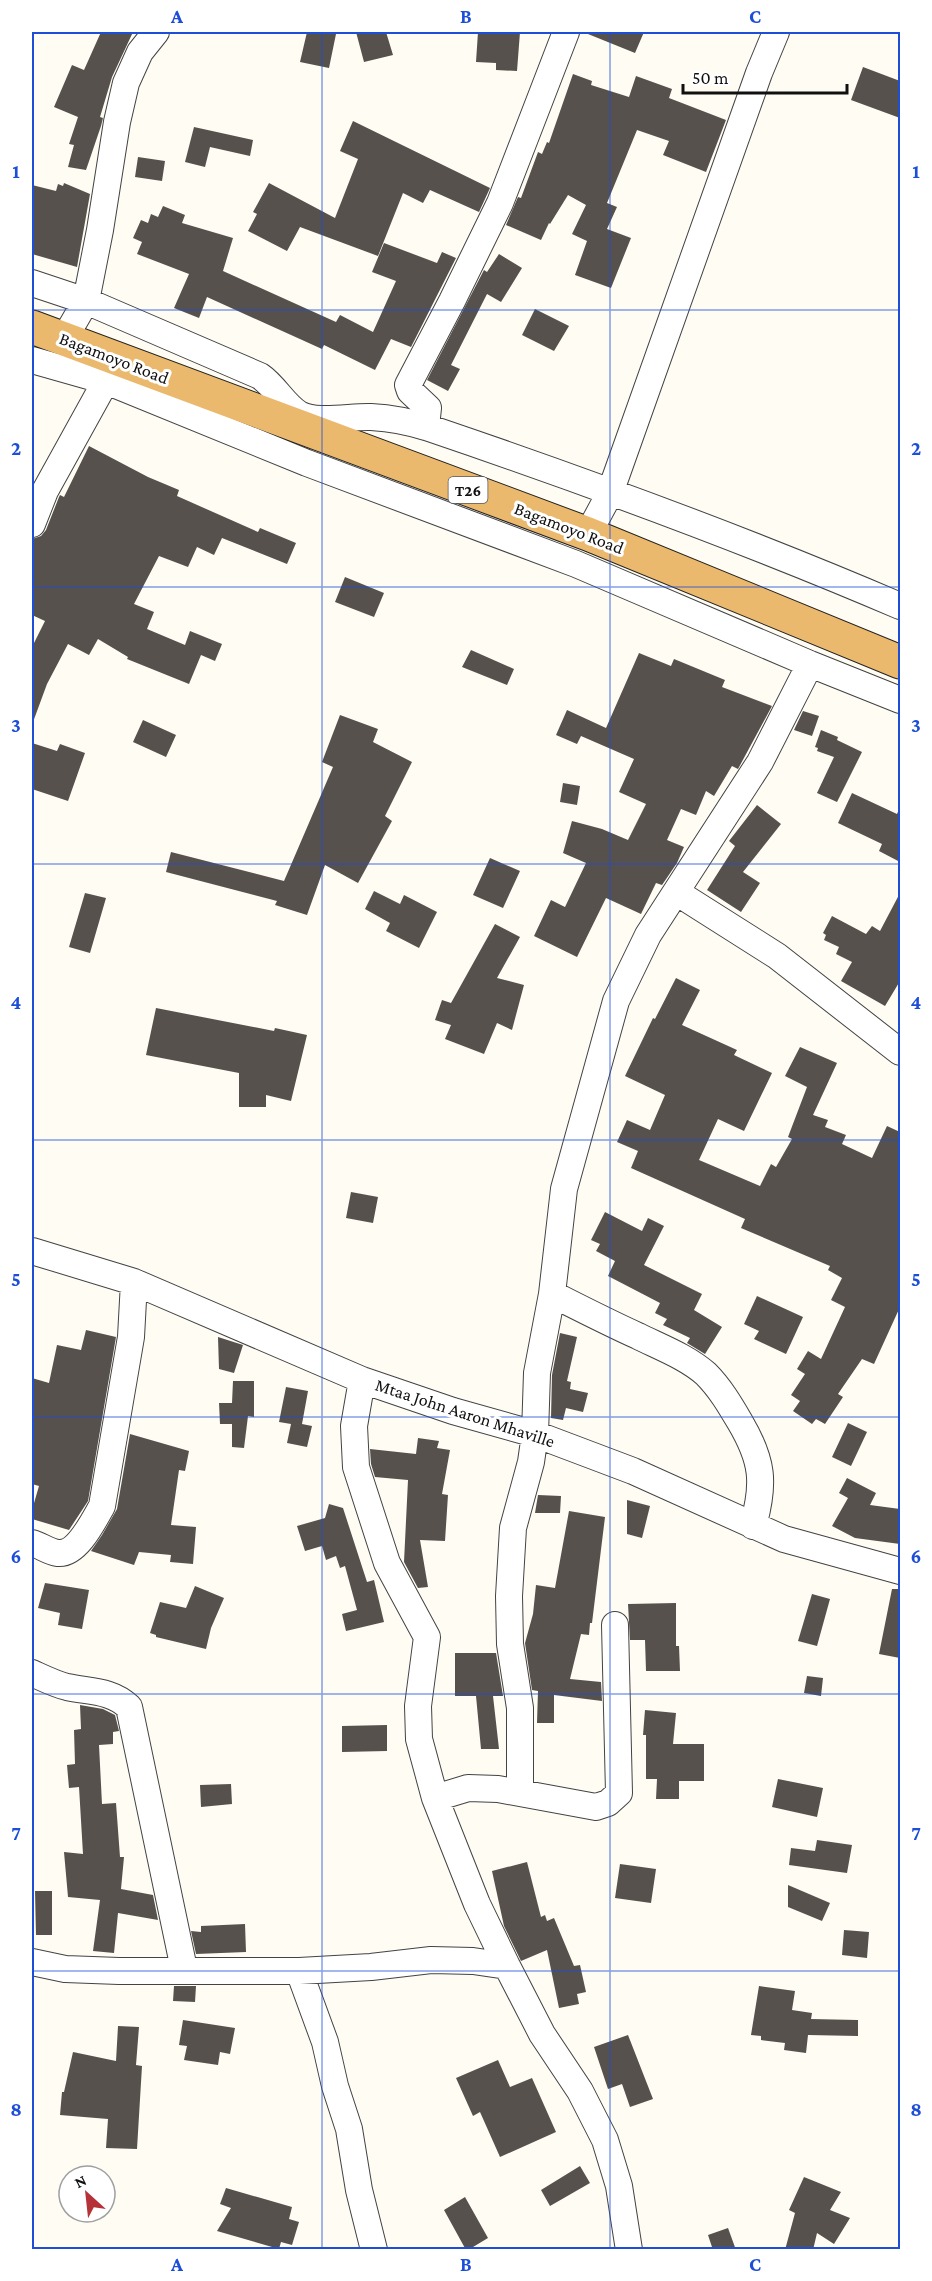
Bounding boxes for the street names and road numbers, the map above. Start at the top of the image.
street label: Bagamoyo Road [57,328,172,388]
road number: T26 [448,477,488,503]
street label: Bagamoyo Road [512,498,627,558]
street label: Mtaa John Aaron Mhaville [373,1374,557,1452]

